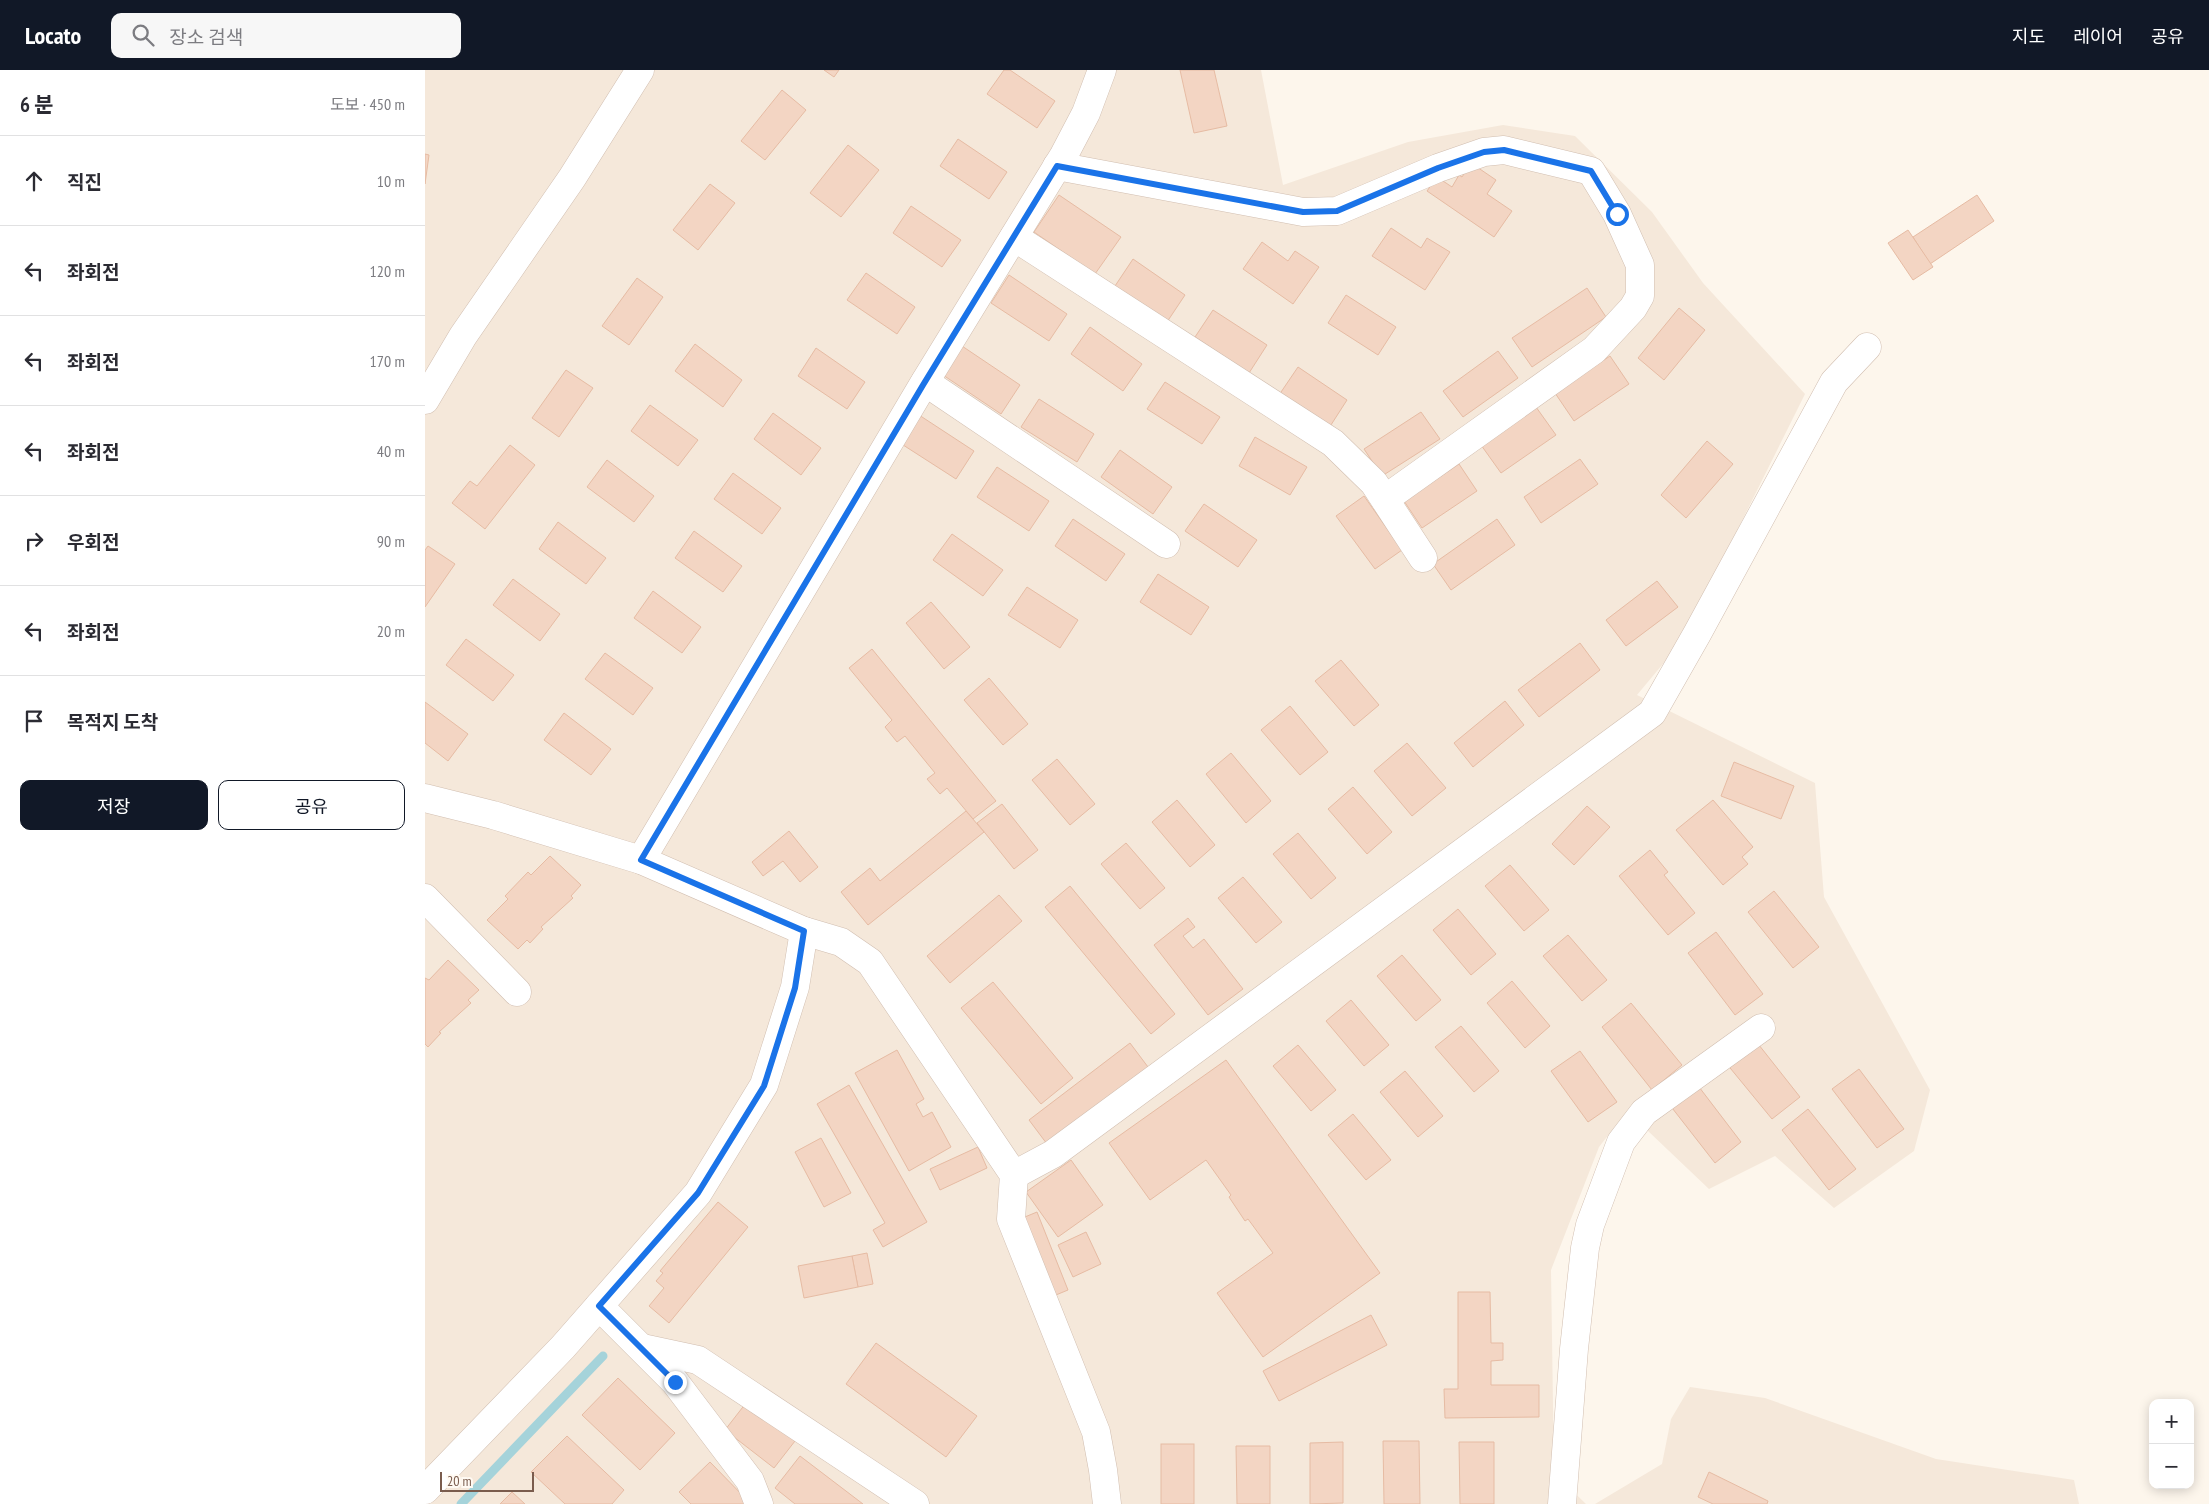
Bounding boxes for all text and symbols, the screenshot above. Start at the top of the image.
search box [111,13,461,58]
text: Locato [25,20,81,51]
icon: search [129,21,157,49]
text: 장소 검색 [169,25,243,49]
text: 지도 [2012,25,2045,48]
text: 레이어 [2073,25,2123,48]
text: 공유 [2151,25,2184,48]
text: 6 분 [20,91,54,118]
text: 도보 · 450 m [330,94,405,114]
icon: ahead [20,167,48,195]
text: 직진 [67,170,102,194]
text: 10 m [377,171,405,191]
route start [1606,203,1629,226]
icon: left [20,257,48,285]
text: 좌회전 [67,260,119,284]
text: 120 m [370,261,405,281]
icon: left [20,347,48,375]
text: 좌회전 [67,350,119,374]
text: 170 m [370,351,405,371]
icon: left [20,437,48,465]
text: 좌회전 [67,440,119,464]
text: 40 m [377,441,405,461]
icon: right [20,527,48,555]
text: 우회전 [67,530,119,554]
text: 90 m [377,531,405,551]
icon: left [20,617,48,645]
text: 좌회전 [67,620,119,644]
text: 20 m [377,621,405,641]
icon: arrive [20,707,48,735]
text: 목적지 도착 [67,710,158,734]
button: 저장 [20,780,208,830]
button: 공유 [218,780,405,830]
route end [664,1371,687,1394]
map controls [2149,1399,2194,1489]
button: + [2149,1399,2194,1444]
button: − [2149,1444,2194,1489]
scale bar [440,1469,534,1492]
text: 20 m [447,1472,472,1490]

